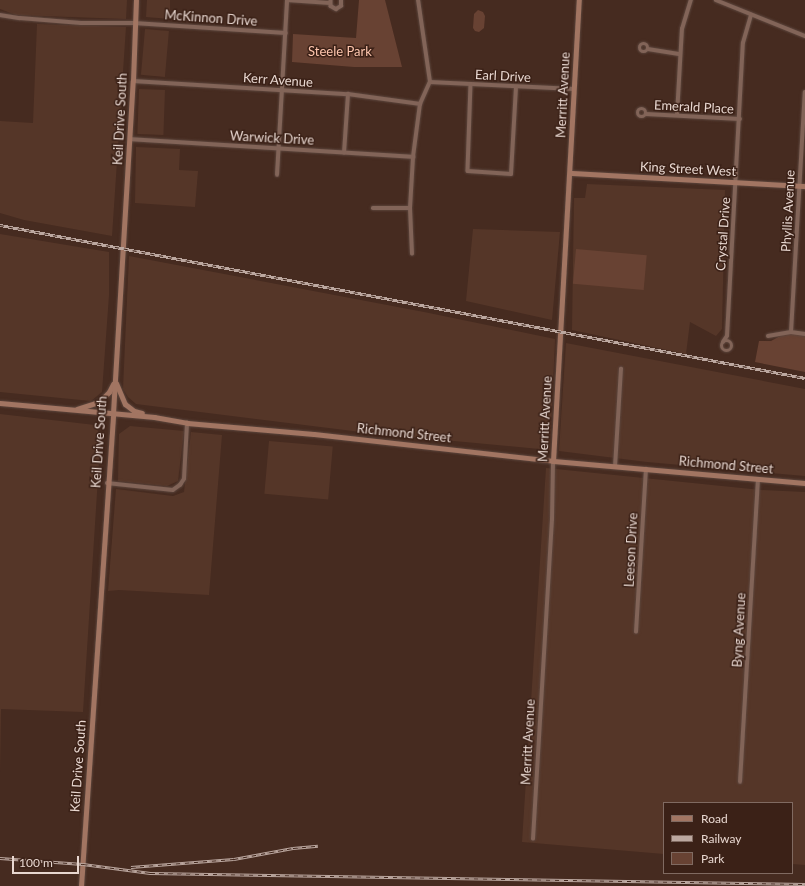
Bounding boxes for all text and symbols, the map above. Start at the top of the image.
street label: McKinnon Drive [164,7,258,29]
park label: Steele Park [308,43,372,59]
street label: Merritt Avenue [553,51,573,139]
street label: Earl Drive [475,67,531,85]
street label: Kerr Avenue [242,70,314,90]
street label: Keil Drive South [110,72,130,166]
street label: Emerald Place [654,97,734,117]
street label: Warwick Drive [229,128,315,148]
street label: King Street West [639,159,737,179]
street label: Phyllis Avenue [778,169,798,253]
street label: Crystal Drive [713,196,733,272]
street label: Merritt Avenue [535,375,555,463]
street label: Keil Drive South [88,395,110,489]
street label: Richmond Street [356,420,452,446]
street label: Richmond Street [678,453,774,477]
street label: Leeson Drive [621,512,641,588]
street label: Byng Avenue [729,592,749,668]
street label: Merritt Avenue [518,698,538,786]
street label: Keil Drive South [67,719,89,813]
legend [663,802,793,874]
text: Road [701,811,728,826]
text: Railway [701,831,741,846]
scale bar [14,848,81,874]
text: Park [701,851,724,866]
text: 100 m [19,855,53,870]

